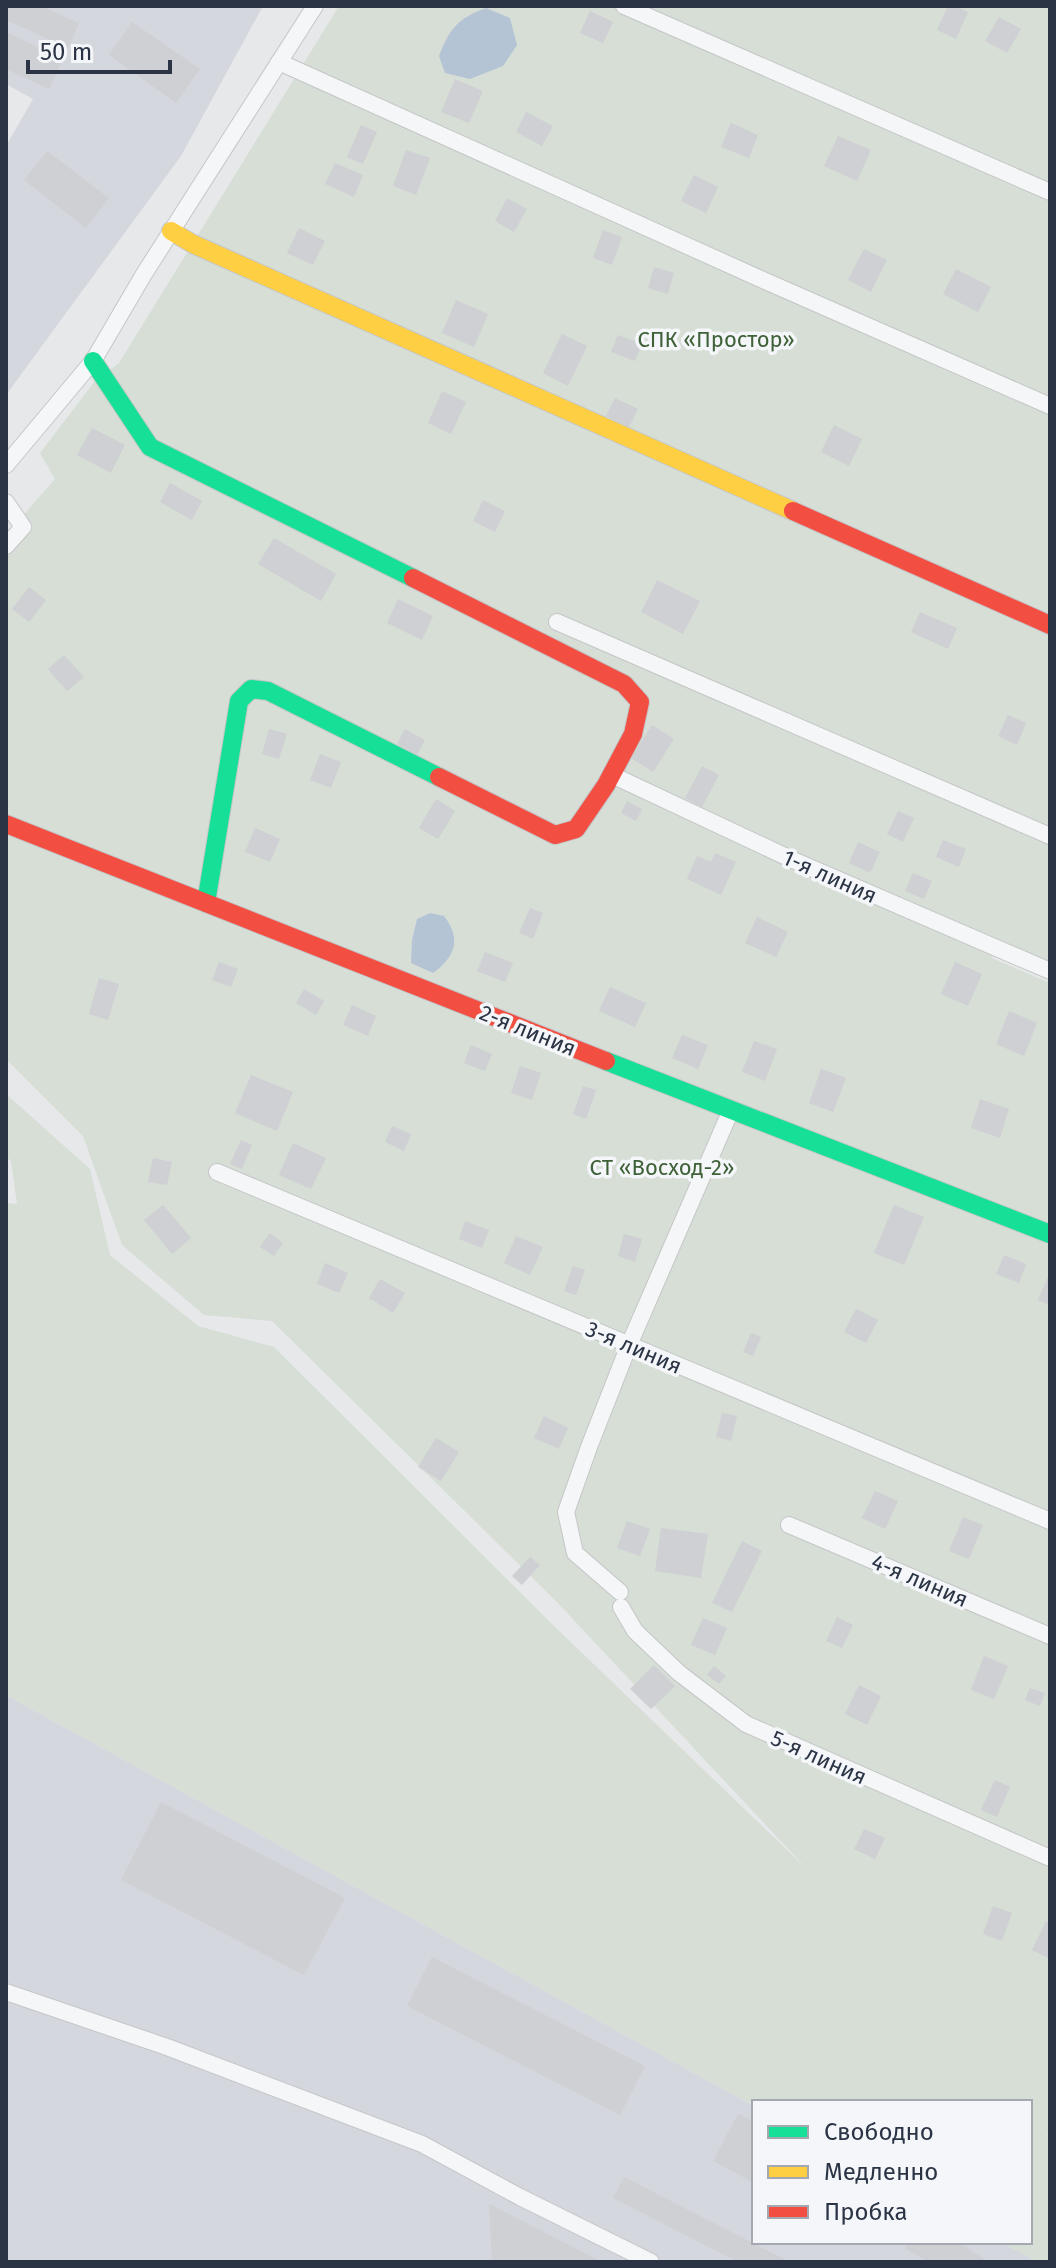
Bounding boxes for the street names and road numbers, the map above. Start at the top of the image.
street label: 1-я линия [779,844,881,909]
street label: 2-я линия [476,999,580,1062]
street label: 3-я линия [582,1315,686,1380]
street label: 4-я линия [867,1548,972,1613]
street label: 5-я линия [767,1724,871,1790]

